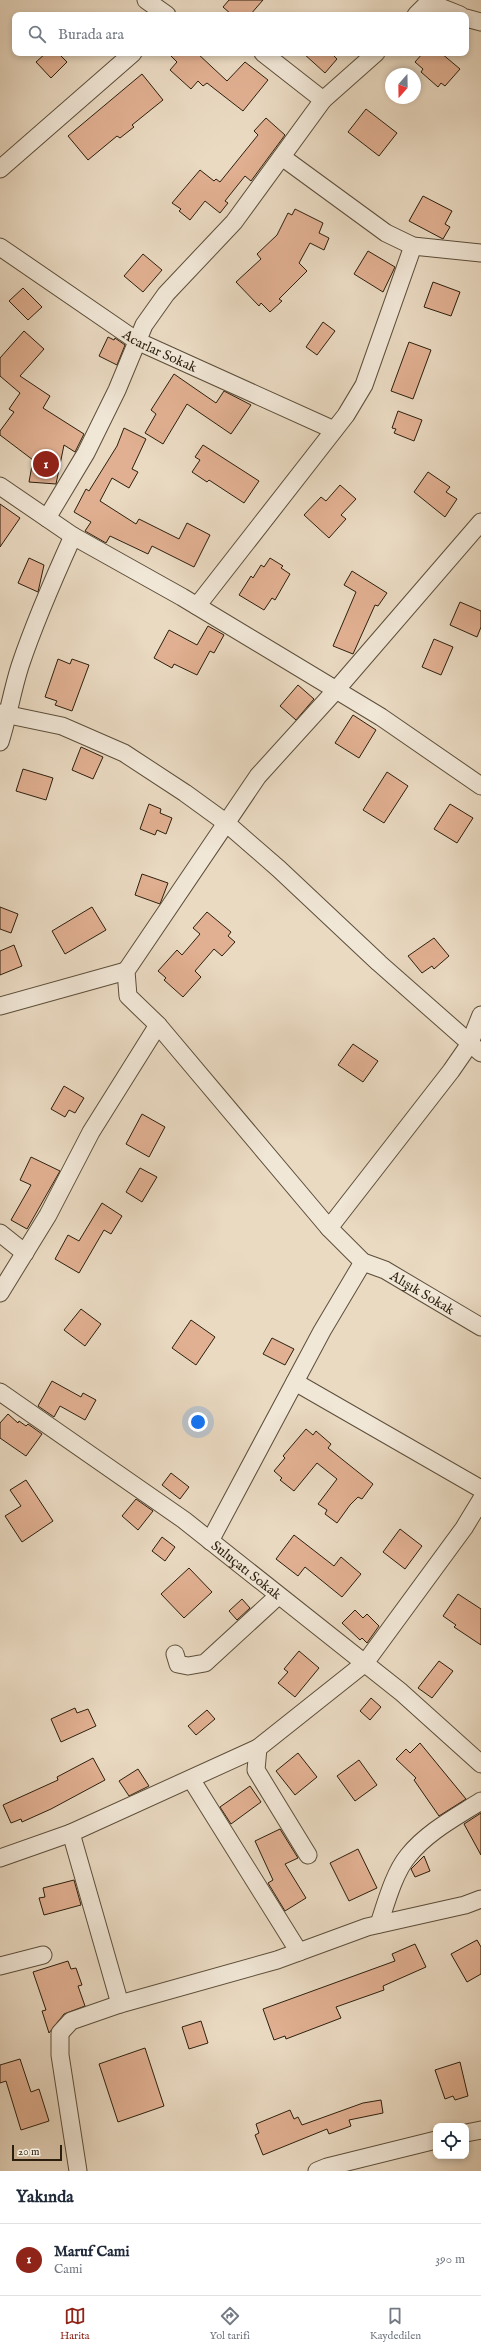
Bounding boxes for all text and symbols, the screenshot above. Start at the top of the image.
search box [12,12,469,56]
icon: search [26,23,48,45]
text: Burada ara [58,25,124,44]
north arrow [385,68,421,104]
street label: Acarlar Sokak [118,325,200,377]
pin: 1 [33,449,59,479]
street label: Alışık Sokak [386,1267,458,1320]
your location [188,1412,208,1432]
street label: Suluçatı Sokak [207,1537,285,1604]
map controls [433,2123,469,2159]
button: locate [433,2123,469,2159]
scale bar [12,2143,62,2162]
text: 20 m [18,2145,39,2159]
text: Yakında [16,2187,74,2208]
text: Maruf Cami [54,2242,129,2261]
text: 1 [27,2251,31,2268]
text: 390 m [435,2251,465,2268]
text: Cami [54,2261,82,2278]
tab: Harita [60,2305,90,2343]
tab: Yol tarifi [209,2305,250,2343]
tab: Kaydedilen [370,2305,421,2343]

